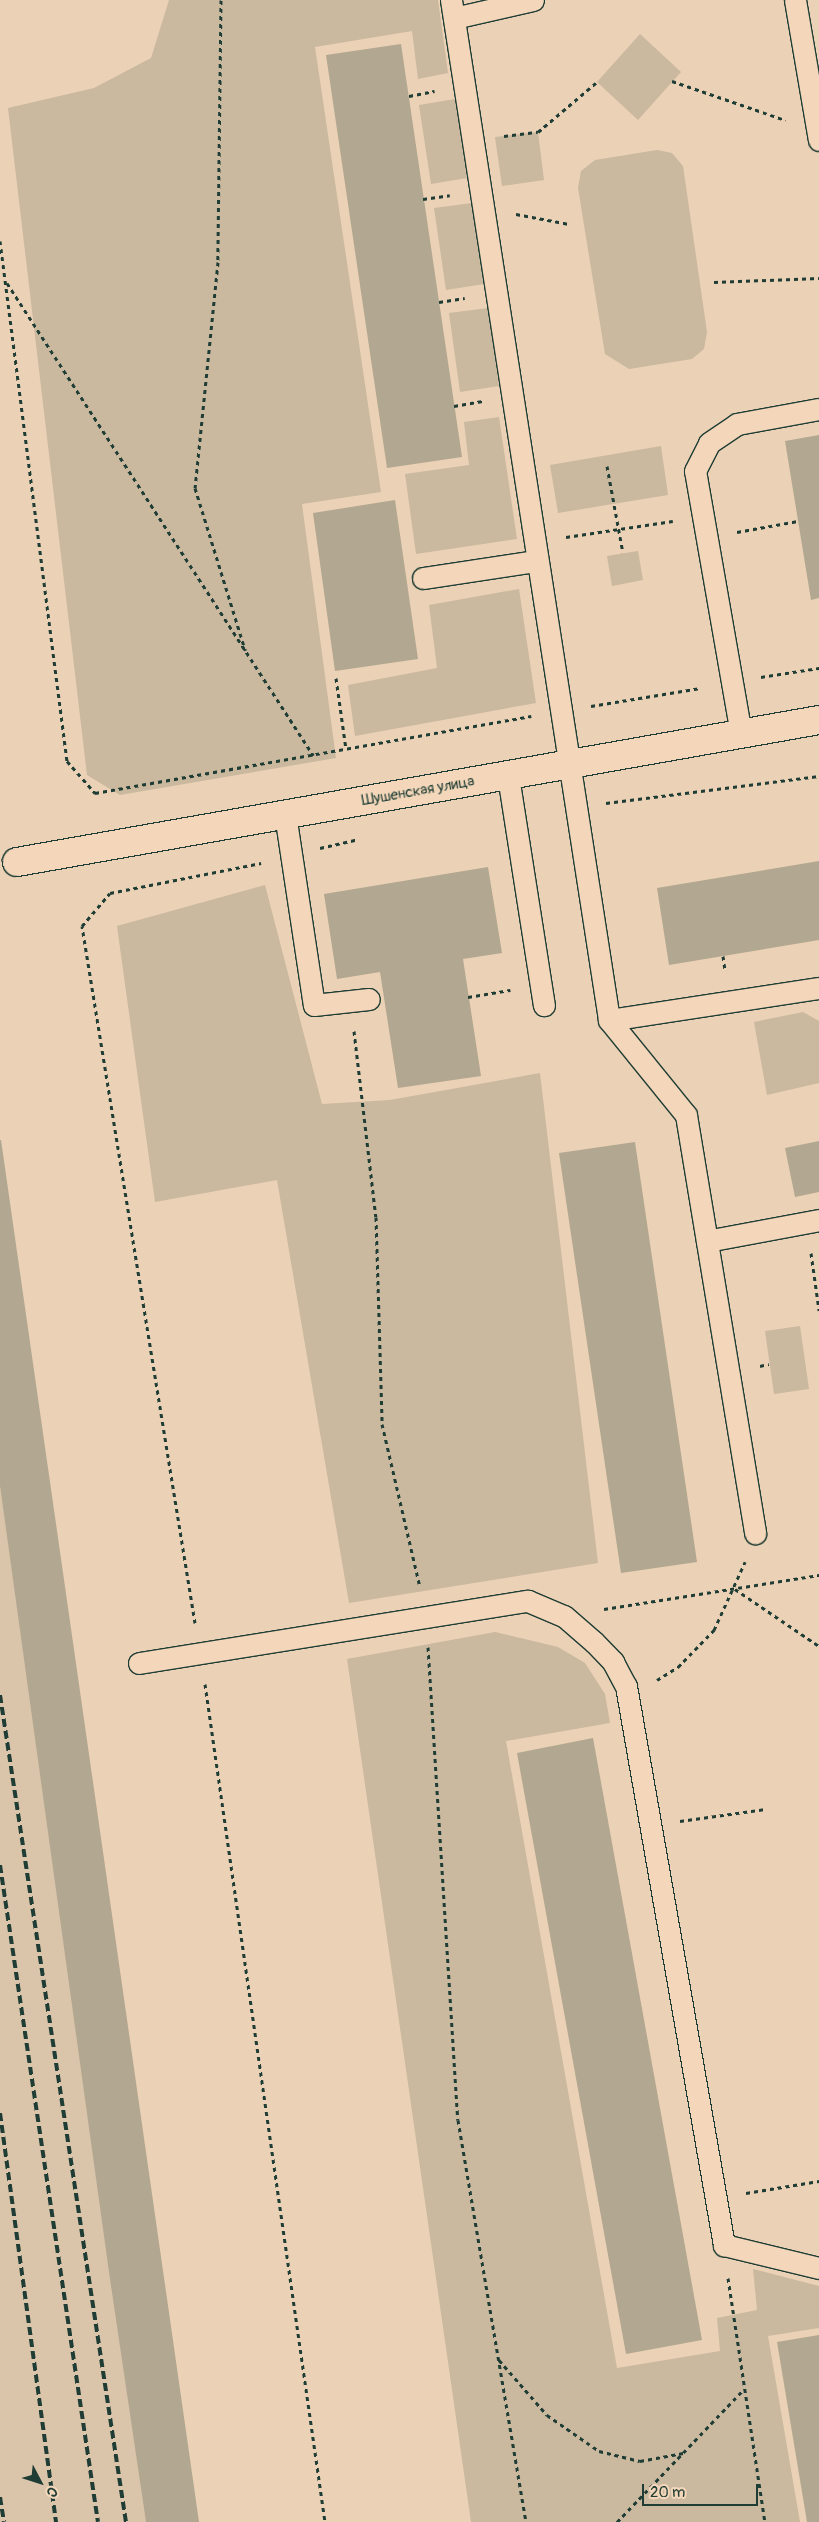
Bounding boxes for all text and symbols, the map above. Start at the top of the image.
street label: Шушенская улица [360,772,476,810]
north arrow [15,2457,65,2507]
scale bar [644,2474,760,2506]
text: С [43,2483,61,2501]
text: 20 m [650,2483,685,2502]

